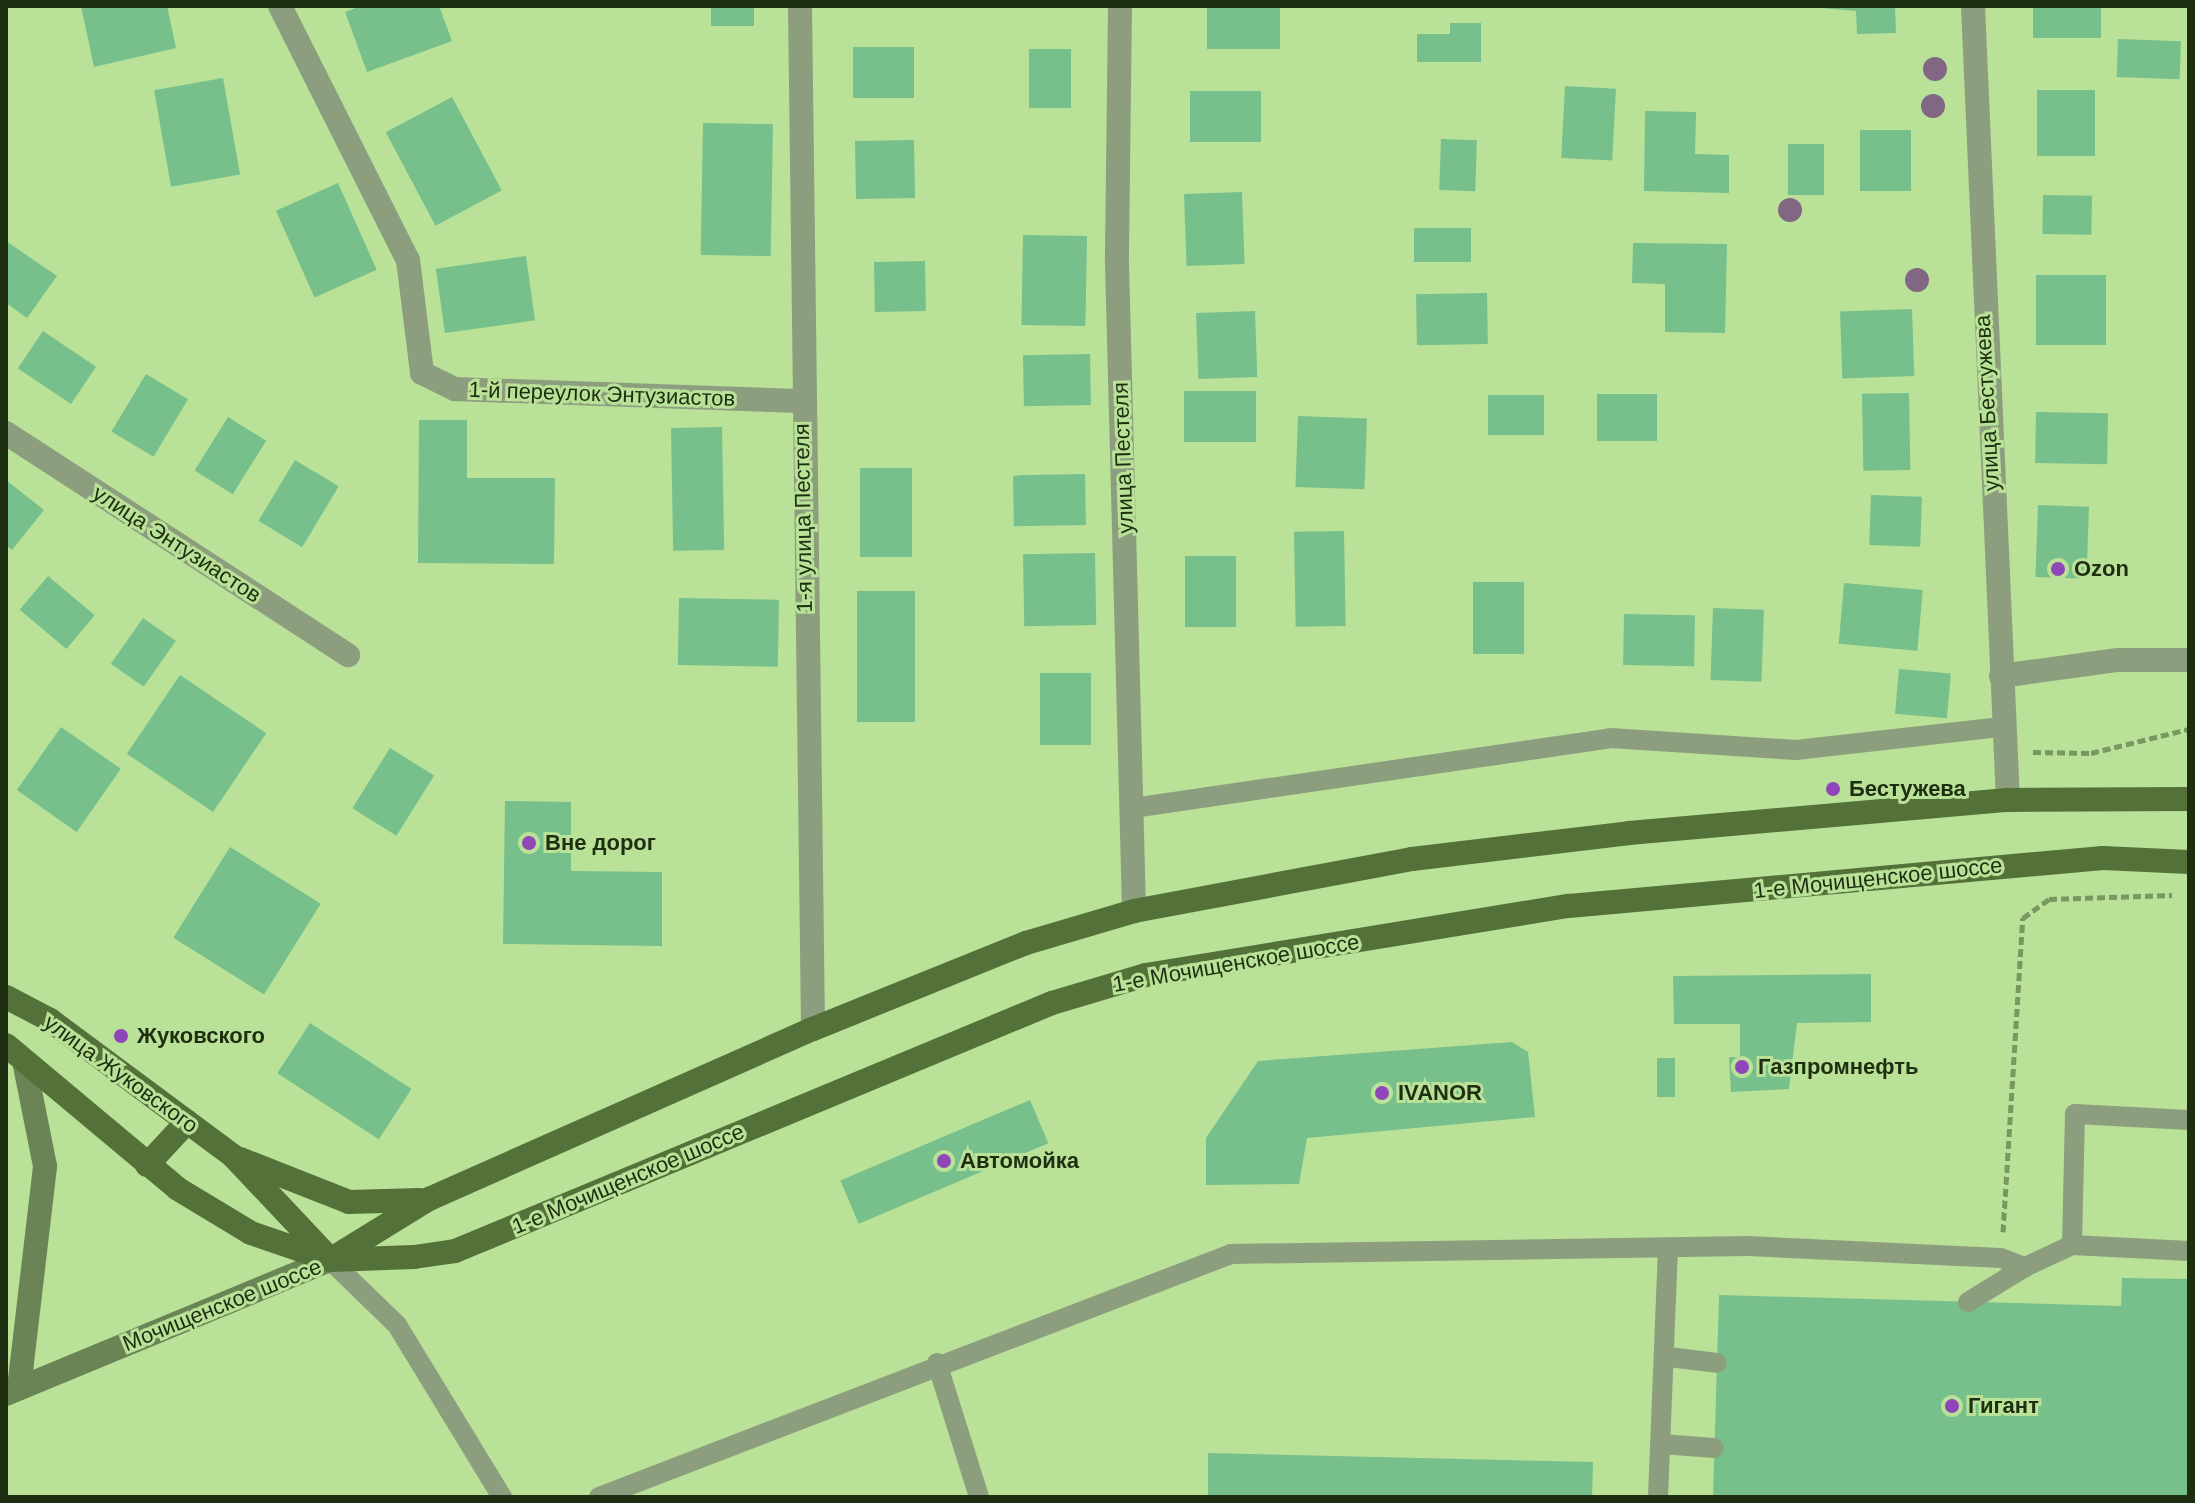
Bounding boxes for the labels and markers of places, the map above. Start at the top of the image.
place label: Ozon [2074,556,2129,582]
marker: Ozon [2049,560,2067,578]
place label: Бестужева [1849,776,1966,802]
marker: Бестужева [1824,780,1842,798]
place label: Вне дорог [545,830,656,856]
marker: Вне дорог [520,834,538,852]
place label: Жуковского [137,1023,265,1049]
marker: Жуковского [112,1027,130,1045]
place label: Газпромнефть [1758,1054,1919,1080]
marker: Газпромнефть [1733,1058,1751,1076]
place label: IVANOR [1398,1080,1482,1106]
marker: IVANOR [1373,1084,1391,1102]
place label: Автомойка [960,1148,1079,1174]
marker: Автомойка [935,1152,953,1170]
place label: Гигант [1968,1393,2039,1419]
marker: Гигант [1943,1397,1961,1415]

